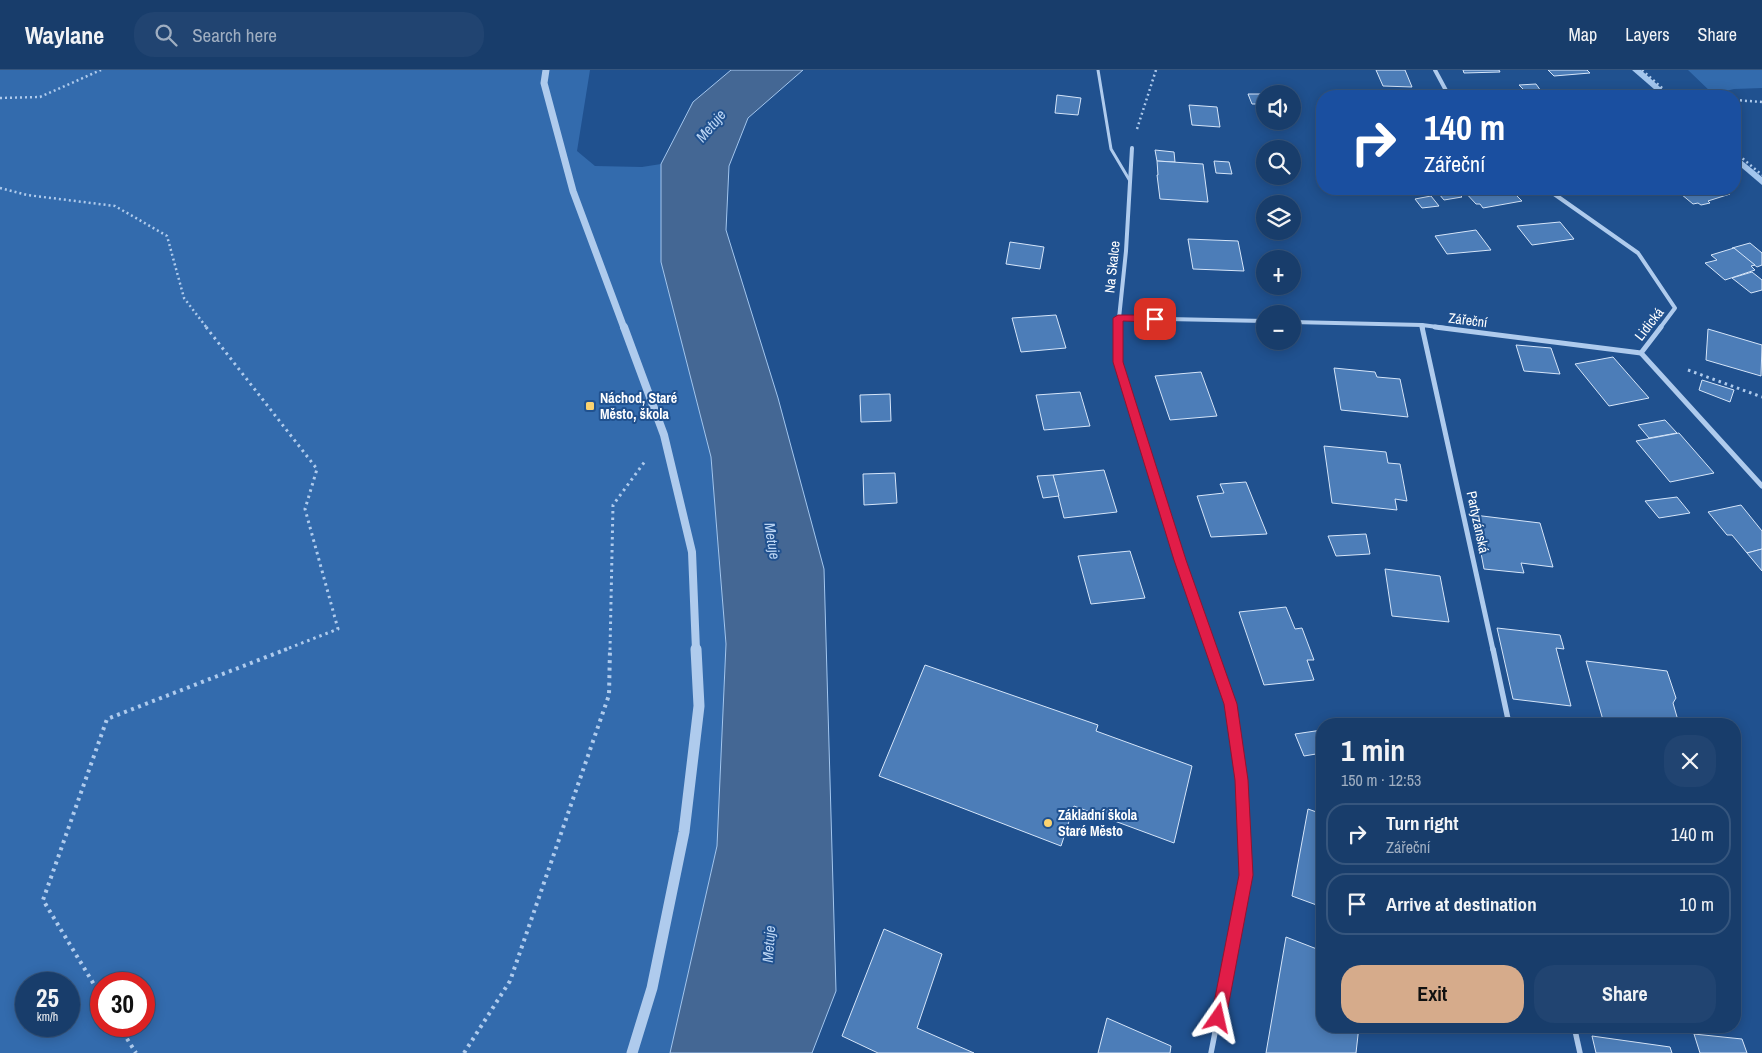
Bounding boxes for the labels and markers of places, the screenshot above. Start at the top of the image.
pin [1134,298,1176,340]
place label: Náchod, Staré Město, škola [600,389,677,423]
marker: Náchod, Staré Město, škola [584,400,596,412]
place label: Základní škola Staré Město [1058,806,1138,840]
marker: Základní škola Staré Město [1042,817,1054,829]

